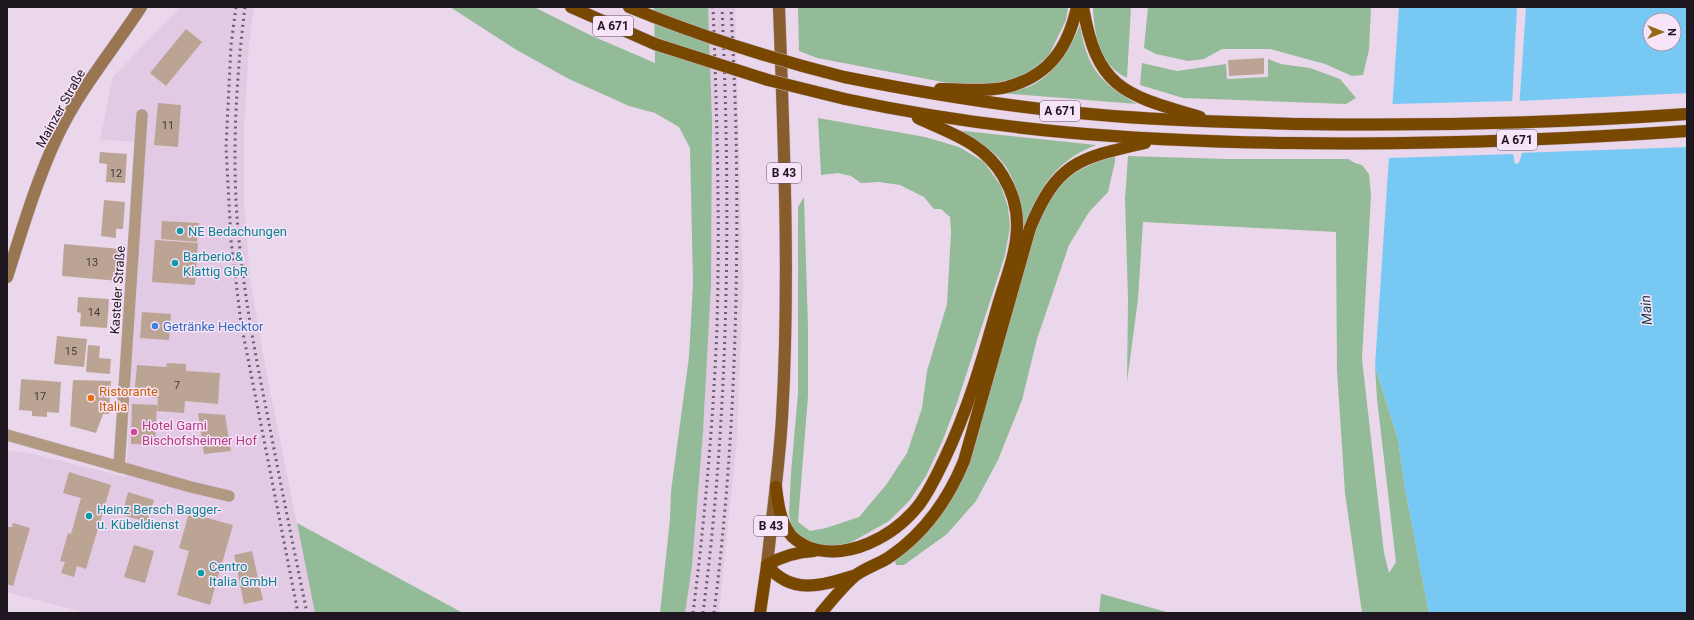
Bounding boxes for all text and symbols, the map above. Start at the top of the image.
north arrow [1642,12,1682,52]
road number: A 671 [593,16,633,36]
text: N [1665,28,1678,36]
street label: Mainzer Straße [33,66,88,150]
road number: A 671 [1040,101,1080,121]
house number: 11 [162,119,174,132]
road number: A 671 [1497,130,1537,150]
road number: B 43 [767,163,801,183]
house number: 12 [110,167,122,180]
place label: NE Bedachungen [188,224,287,239]
marker: NE Bedachungen [175,226,185,236]
street label: Kasteler Straße [107,245,128,335]
place label: Barberio & Klattig GbR [183,249,248,279]
house number: 13 [86,256,98,269]
marker: Barberio & Klattig GbR [170,258,180,268]
water label: Main [1637,294,1655,326]
house number: 14 [88,306,100,319]
place label: Getränke Hecktor [163,319,264,334]
marker: Getränke Hecktor [150,321,160,331]
house number: 15 [65,345,77,358]
house number: 7 [174,379,180,392]
place label: Ristorante Italia [99,384,158,414]
house number: 17 [34,390,46,403]
marker: Ristorante Italia [86,393,96,403]
place label: Hotel Garni Bischofsheimer Hof [142,418,257,448]
marker: Hotel Garni Bischofsheimer Hof [129,427,139,437]
place label: Heinz Bersch Bagger- u. Kübeldienst [97,502,222,532]
marker: Heinz Bersch Bagger- u. Kübeldienst [84,511,94,521]
road number: B 43 [754,516,788,536]
place label: Centro Italia GmbH [209,559,277,589]
marker: Centro Italia GmbH [196,568,206,578]

